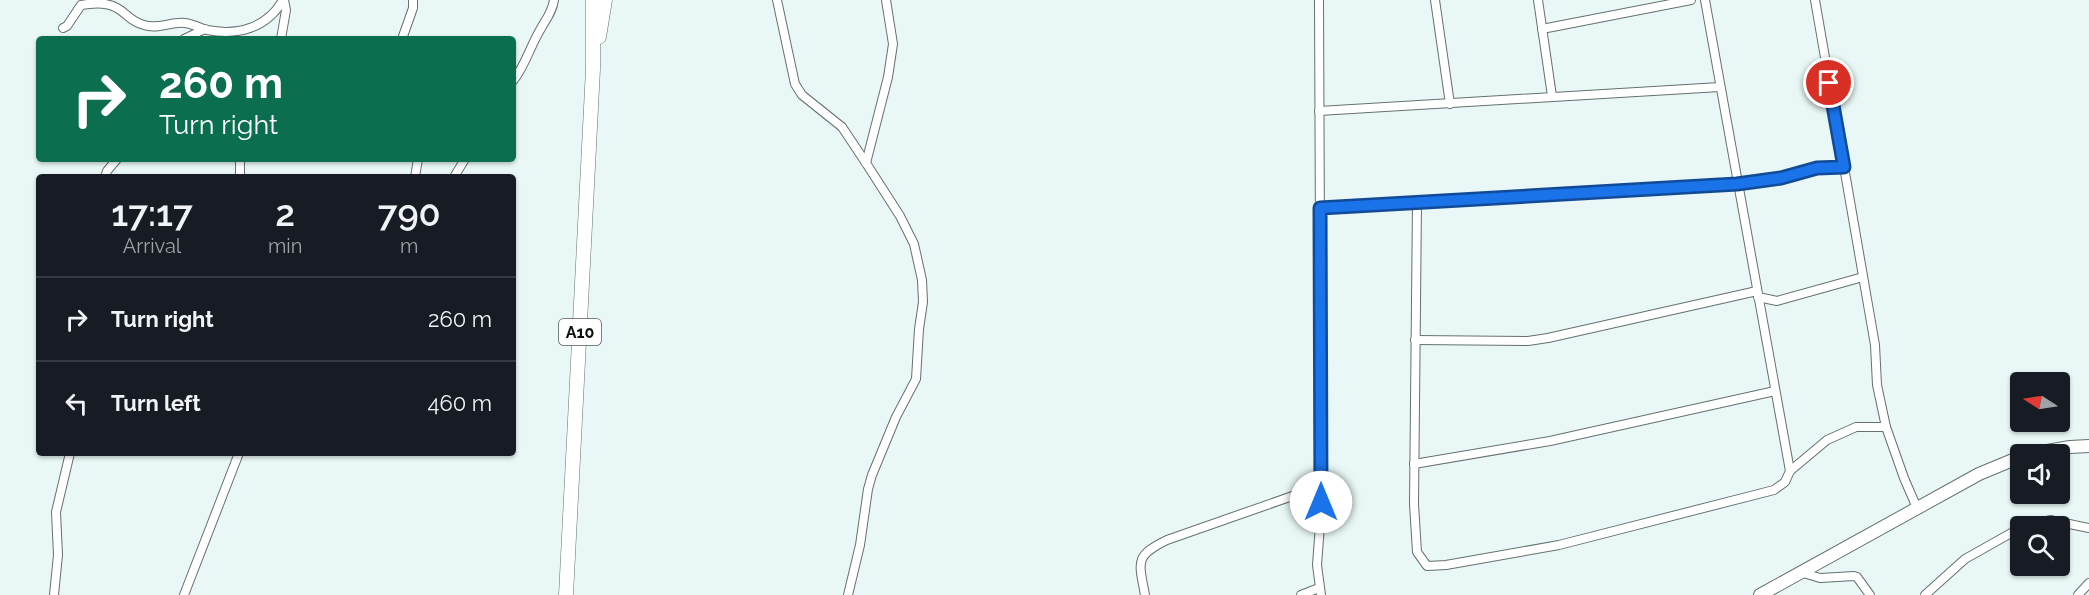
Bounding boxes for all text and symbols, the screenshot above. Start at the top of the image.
pin [1803,57,1854,108]
text: 260 m [159,59,283,108]
icon: right [60,60,138,138]
icon: arrive [1812,66,1845,99]
text: Turn right [159,109,278,140]
text: 17:17 [111,192,193,234]
text: 2 [275,192,295,234]
text: 790 [378,192,441,234]
text: Arrival [123,234,181,258]
text: min [268,234,302,258]
text: m [400,234,418,258]
icon: right [60,303,93,336]
text: Turn right [111,306,214,332]
text: 260 m [428,306,492,332]
road number: A10 [559,319,601,345]
north arrow [2010,372,2070,432]
map controls [2010,372,2070,576]
icon: left [60,387,93,420]
text: Turn left [111,390,201,416]
text: 460 m [427,390,492,416]
button: sound [2010,444,2070,504]
position arrow [1289,470,1353,534]
button: search [2010,516,2070,576]

